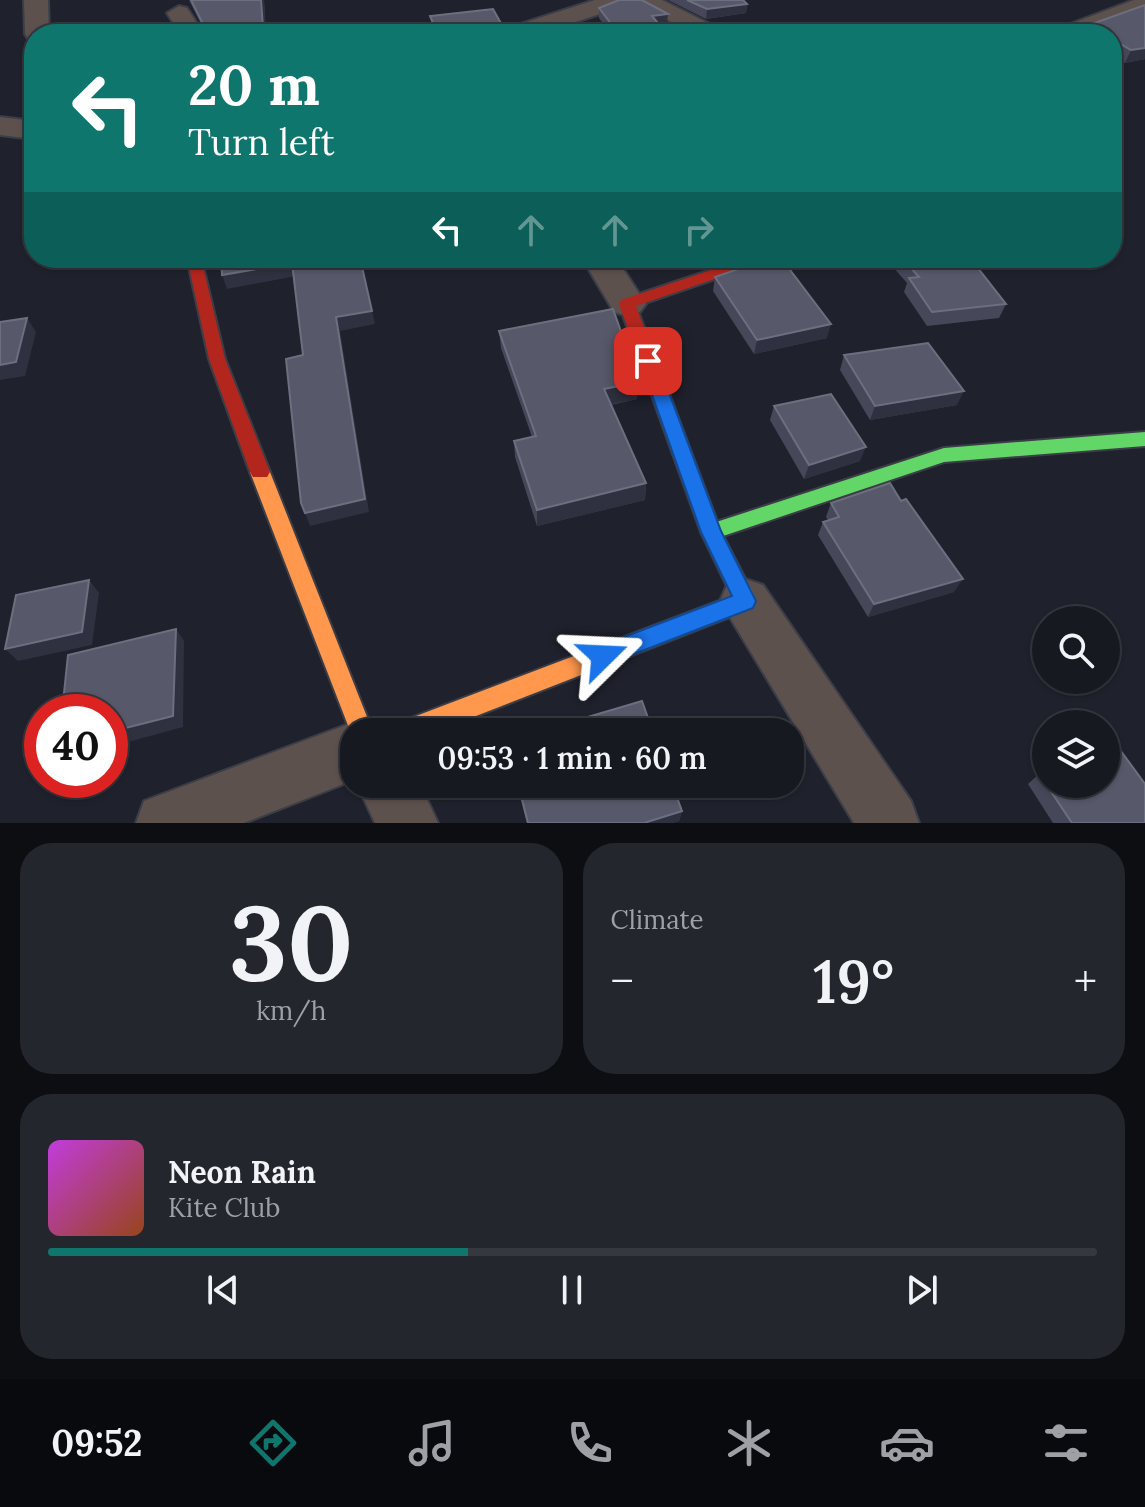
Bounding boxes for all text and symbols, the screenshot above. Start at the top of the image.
text: 20 m [188,49,320,120]
icon: left [56,56,160,160]
text: Turn left [188,119,335,165]
icon: left [425,208,469,252]
icon: ahead [509,208,553,252]
icon: ahead [593,208,637,252]
icon: right [677,208,721,252]
pin [614,327,682,395]
icon: arrive [626,339,670,383]
map controls [1032,606,1120,798]
button: search [1032,606,1120,694]
position arrow [561,614,645,698]
speed limit sign: 40 [24,694,128,798]
button: layers [1032,710,1120,798]
text: 09:53 · 1 min · 60 m [438,739,706,777]
text: 30 [229,875,353,1008]
text: Climate [611,903,704,936]
text: 19° [813,943,895,1019]
text: − [611,953,634,1009]
text: + [1074,953,1097,1009]
text: km/h [256,994,326,1027]
text: Neon Rain [168,1153,316,1191]
text: Kite Club [168,1191,280,1224]
icon: previous [201,1268,245,1312]
icon: pause [550,1268,594,1312]
icon: next [900,1268,944,1312]
icon: directions [245,1415,301,1471]
icon: music [404,1415,460,1471]
icon: phone [562,1415,618,1471]
icon: climate [721,1415,777,1471]
icon: car [879,1415,935,1471]
icon: filters [1038,1415,1094,1471]
text: 09:52 [51,1420,143,1466]

